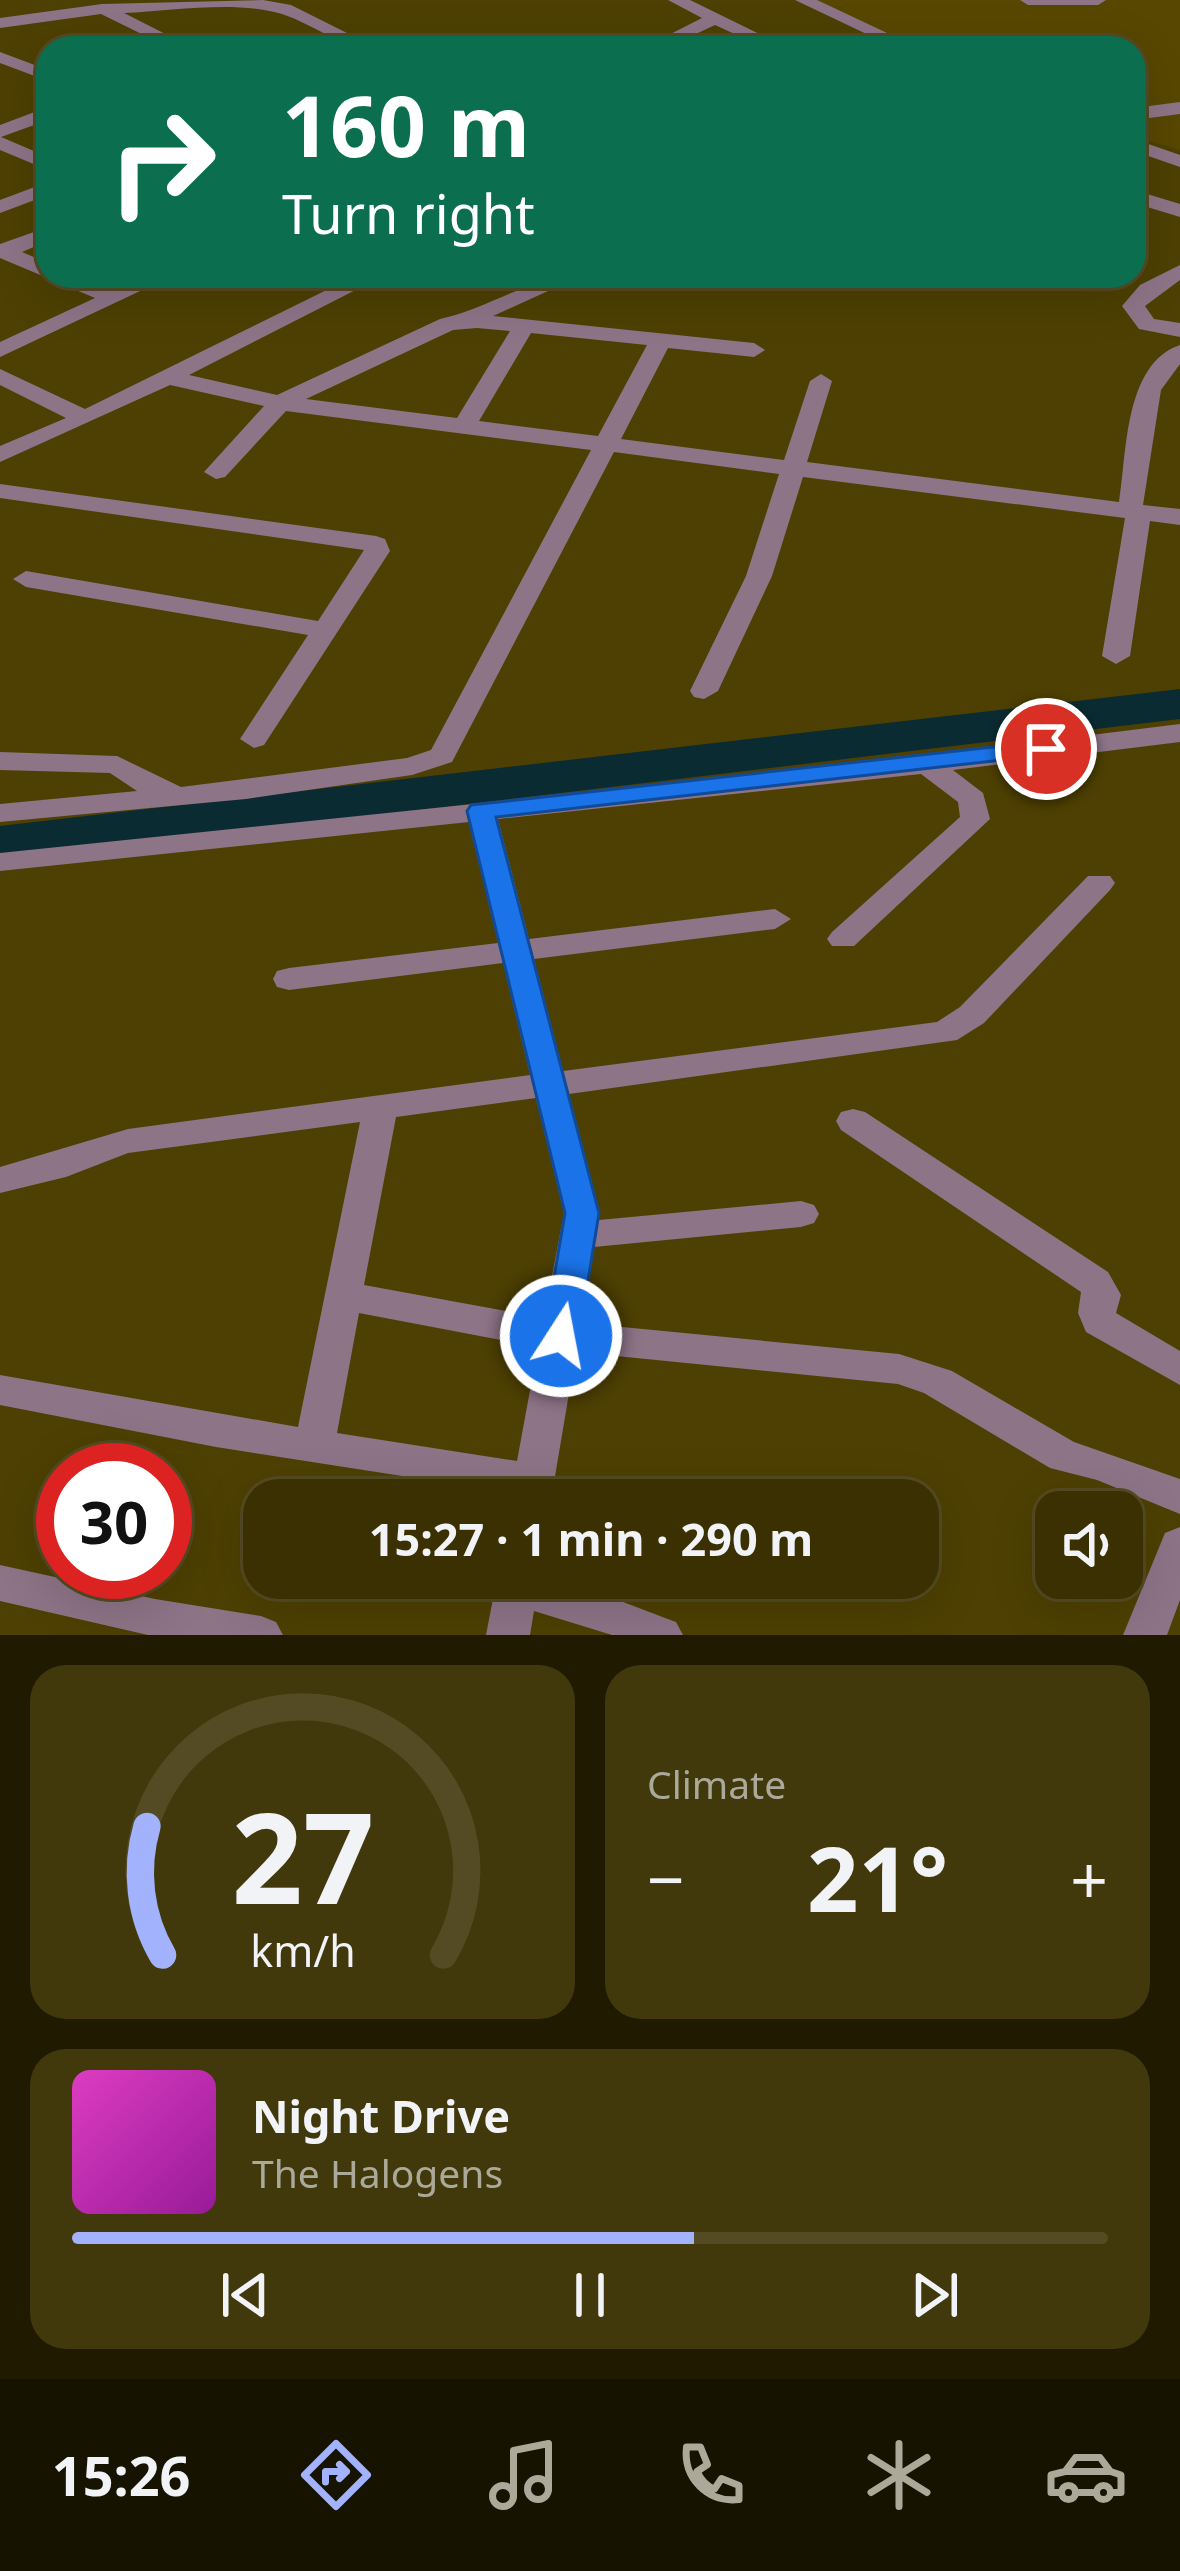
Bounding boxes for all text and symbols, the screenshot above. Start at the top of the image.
text: 160 m [282,67,530,182]
icon: right [84,84,240,240]
text: Turn right [282,176,535,250]
pin [995,698,1097,800]
icon: arrive [1013,716,1079,782]
position arrow [498,1273,624,1399]
speed limit sign: 30 [36,1443,192,1599]
map controls [1035,1491,1143,1599]
button: sound [1035,1491,1143,1599]
text: 15:27 · 1 min · 290 m [369,1508,813,1569]
text: Climate [647,1757,786,1810]
text: 27 [231,1771,374,1941]
text: 21° [807,1816,948,1938]
text: − [647,1833,685,1923]
text: + [1070,1833,1108,1923]
text: km/h [250,1921,355,1980]
text: Night Drive [252,2085,510,2146]
text: The Halogens [252,2146,503,2199]
icon: previous [212,2262,278,2328]
icon: pause [557,2262,623,2328]
icon: next [902,2262,968,2328]
icon: directions [294,2433,378,2517]
icon: music [482,2433,566,2517]
icon: phone [669,2433,753,2517]
icon: climate [857,2433,941,2517]
icon: car [1044,2433,1128,2517]
text: 15:26 [52,2438,191,2512]

